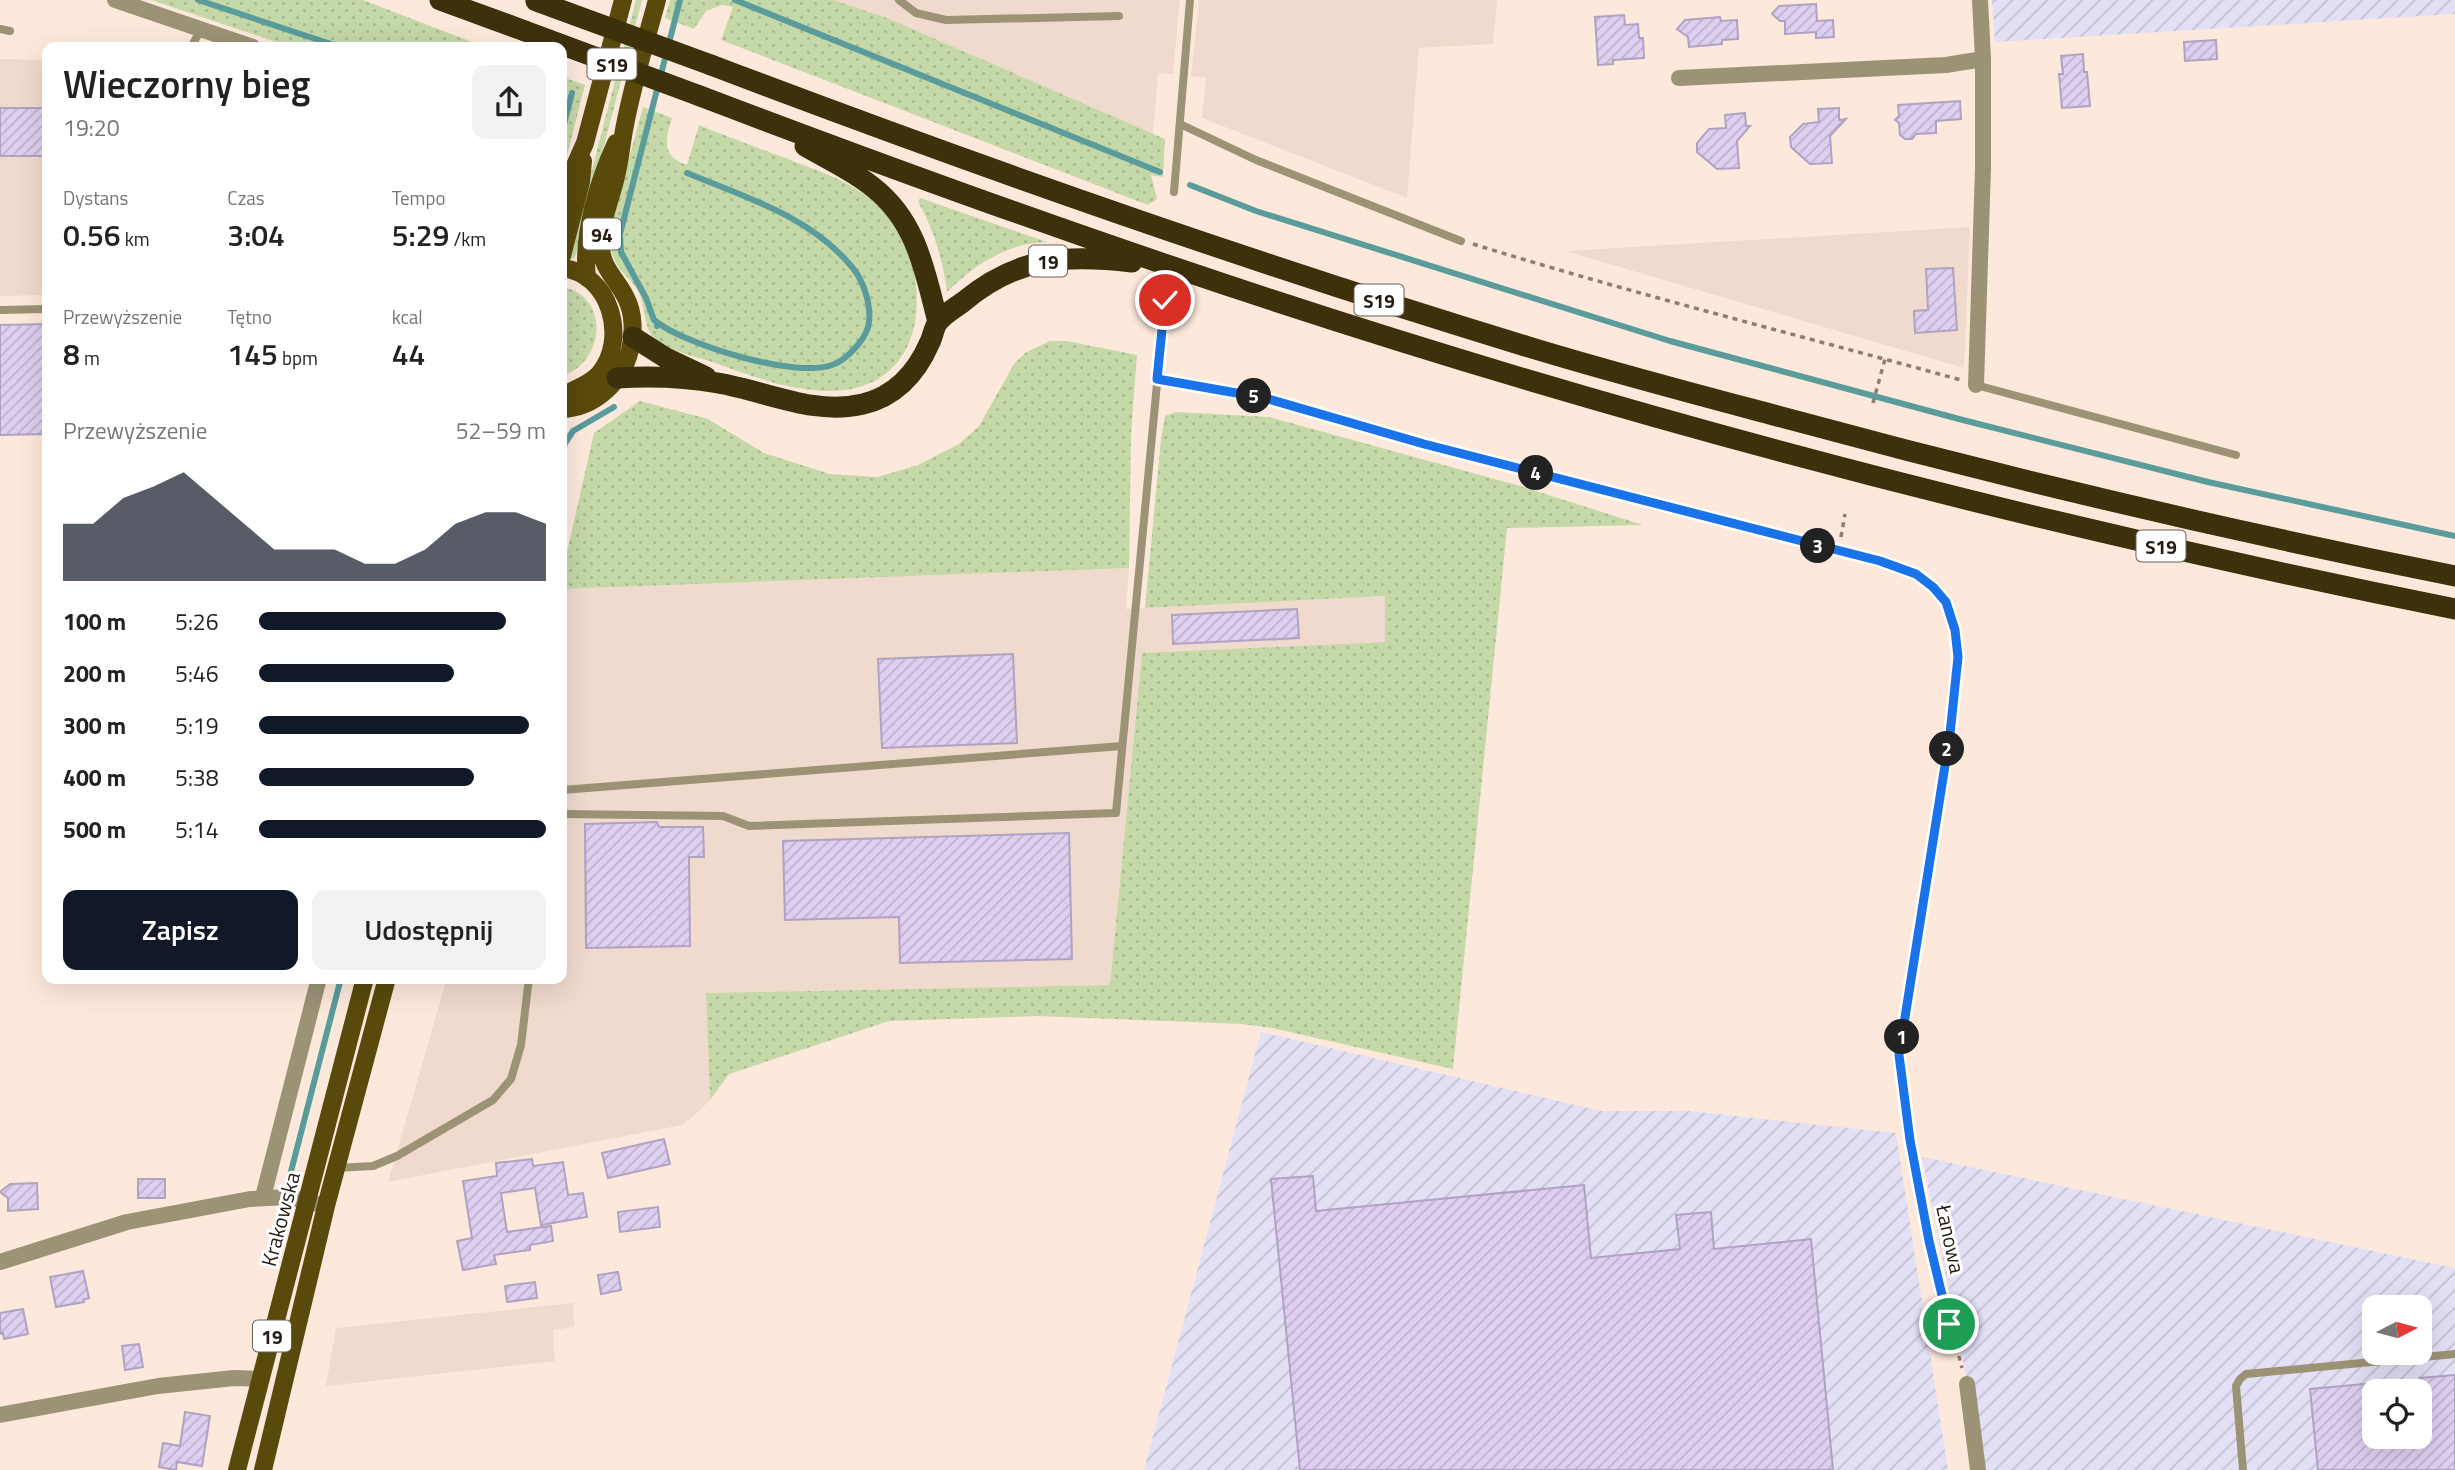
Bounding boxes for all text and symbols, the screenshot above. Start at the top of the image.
road number: S19 [588,48,636,80]
text: Wieczorny bieg [63,55,310,113]
button: share [472,65,546,139]
text: 19:20 [63,110,120,145]
text: Dystans [63,183,128,212]
text: Czas [227,183,265,212]
text: Tempo [392,183,445,212]
text: 0.56 [63,212,121,258]
text: 3:04 [227,212,285,258]
text: 5:29 [392,212,449,258]
road number: 94 [583,218,621,250]
text: km [121,224,150,253]
text: /km [449,224,486,253]
road number: 19 [1029,246,1067,276]
pin [1135,270,1195,330]
icon: check [1146,281,1184,319]
road number: S19 [1354,284,1404,316]
text: Przewyższenie [63,302,182,331]
text: Tętno [227,302,272,331]
text: kcal [392,302,423,331]
text: 8 [63,331,80,377]
text: 145 [227,331,278,377]
text: 44 [392,331,425,377]
text: m [80,343,100,372]
text: bpm [278,343,318,372]
pin: 5 [1236,378,1272,414]
text: 5 [1248,381,1259,410]
text: Przewyższenie [63,413,207,448]
text: 52–59 m [456,413,546,448]
pin: 4 [1518,456,1554,490]
text: 4 [1530,458,1541,487]
pin: 3 [1800,528,1836,564]
road number: S19 [2136,530,2186,562]
text: 3 [1812,531,1823,560]
text: 100 m [63,604,126,639]
text: 5:26 [175,604,219,639]
text: 200 m [63,656,126,691]
text: 5:46 [175,656,219,691]
text: 300 m [63,708,126,743]
text: 5:19 [175,708,219,743]
pin: 2 [1930,732,1965,766]
text: 2 [1941,734,1952,763]
text: 400 m [63,760,126,795]
text: 5:38 [175,760,219,795]
text: 500 m [63,812,126,847]
text: 5:14 [175,812,219,847]
button: Zapisz [63,890,298,970]
button: Udostępnij [312,890,546,970]
pin: 1 [1884,1020,1920,1054]
text: 1 [1896,1022,1907,1051]
street label: Krakowska [252,1168,308,1270]
street label: Łanowa [1928,1201,1974,1277]
pin [1919,1294,1979,1354]
north arrow [2362,1295,2432,1365]
map controls [2362,1295,2432,1449]
icon: arrive [1930,1305,1968,1343]
road number: 19 [253,1320,291,1352]
button: locate [2362,1379,2432,1449]

